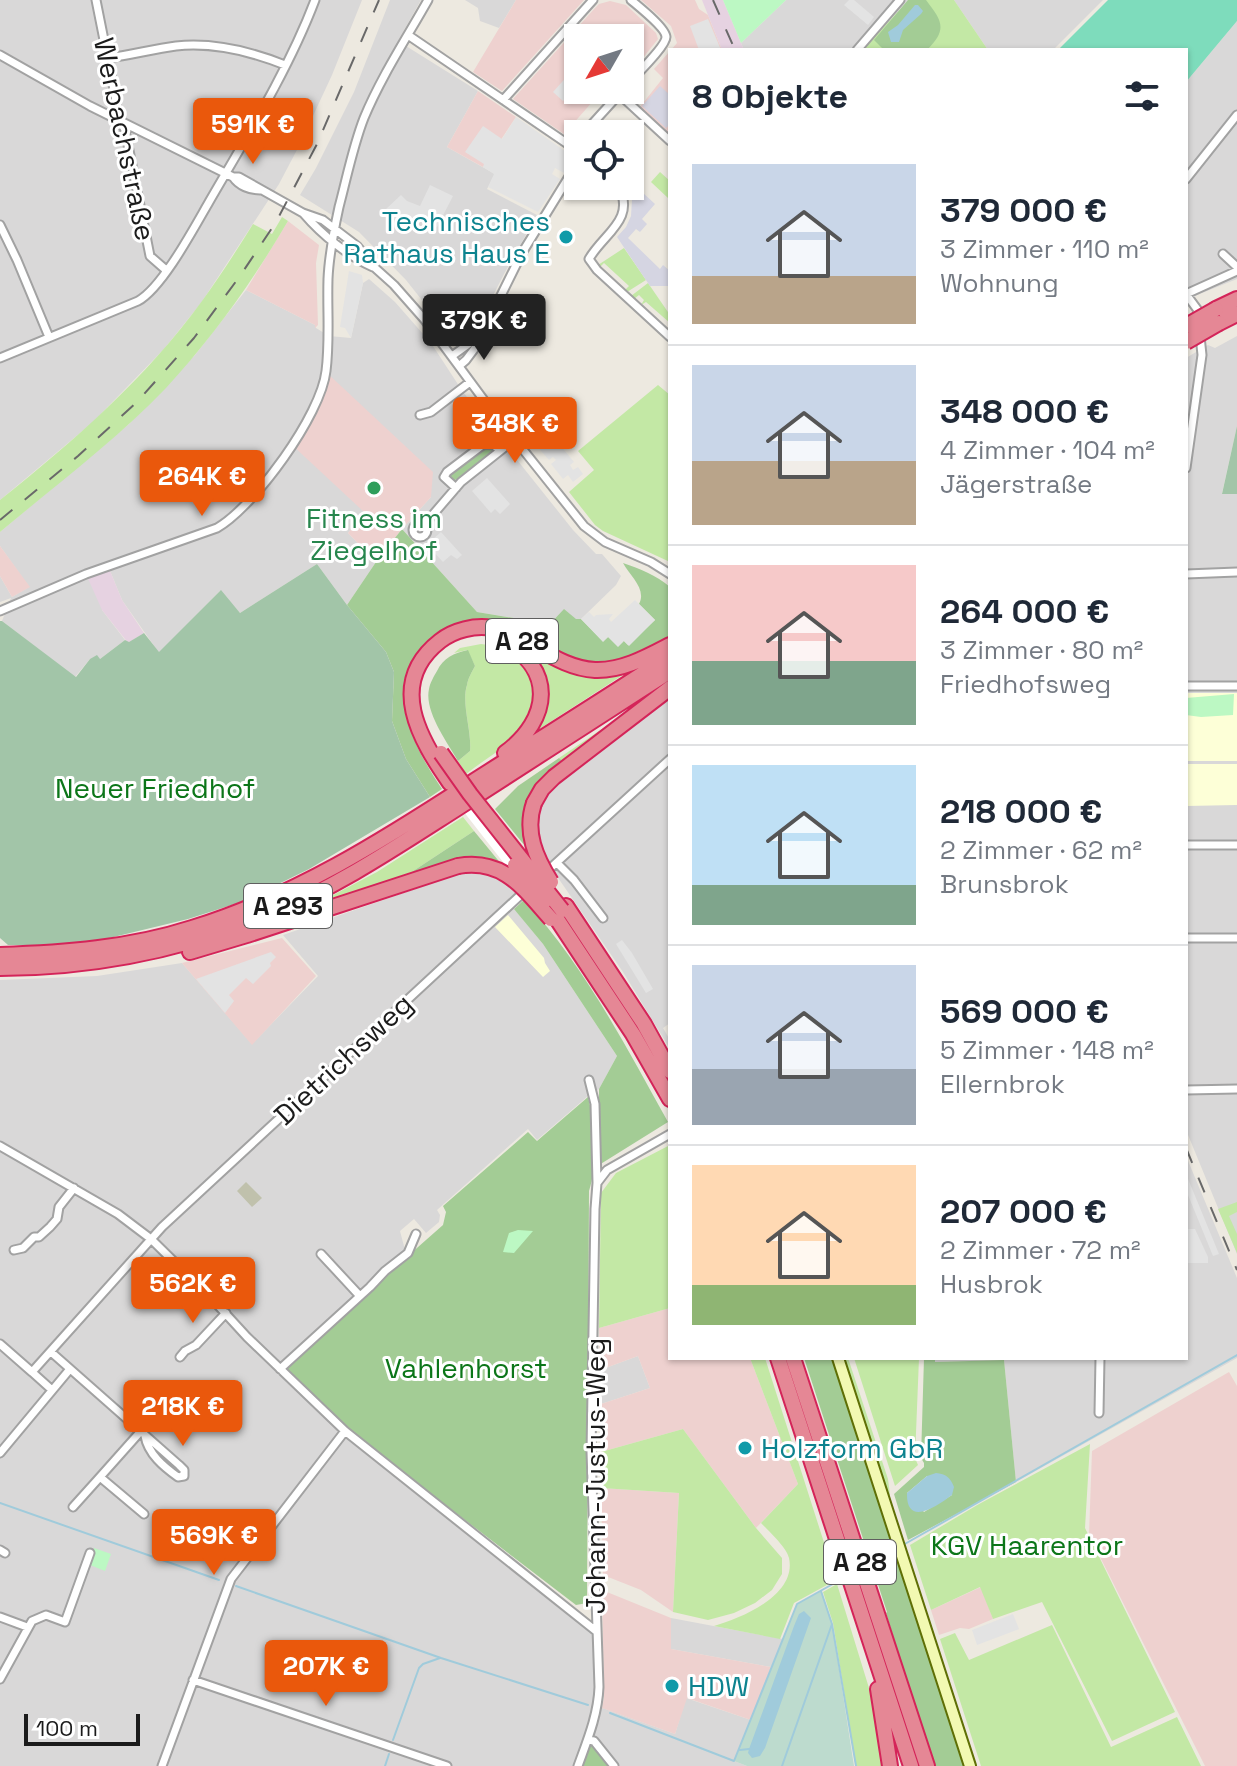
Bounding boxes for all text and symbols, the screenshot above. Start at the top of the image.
north arrow [564,24,644,104]
map controls [564,24,644,200]
street label: Werbachstraße [86,34,164,244]
icon: filters [1120,74,1164,118]
text: 8 Objekte [692,75,848,118]
pin: 591K € [188,98,318,166]
text: 591K € [211,107,295,141]
button: locate [564,120,644,200]
text: 379 000 € [940,189,1107,232]
icon: home [756,196,852,292]
place label: Technisches Rathaus Haus E [343,203,550,271]
marker: Technisches Rathaus Haus E [557,228,575,246]
text: 3 Zimmer · 110 m² [940,232,1149,266]
text: Wohnung [940,266,1059,300]
pin: 379K € [419,294,549,362]
text: 379K € [441,303,527,337]
text: 348 000 € [940,390,1109,433]
pin: 348K € [450,397,580,465]
icon: home [756,397,852,493]
text: 348K € [471,406,559,440]
text: 4 Zimmer · 104 m² [940,433,1155,467]
pin: 264K € [137,450,267,518]
text: 264K € [158,459,246,493]
text: Jägerstraße [940,467,1092,501]
marker: Fitness im Ziegelhof [365,479,383,497]
place label: Fitness im Ziegelhof [306,500,442,568]
text: 264 000 € [940,590,1109,633]
icon: home [756,597,852,693]
road number: A 28 [486,619,558,663]
text: 3 Zimmer · 80 m² [940,633,1143,667]
text: Friedhofsweg [940,667,1111,701]
park label: Neuer Friedhof [55,770,255,806]
text: 218 000 € [940,790,1102,833]
icon: home [756,797,852,893]
text: 2 Zimmer · 62 m² [940,833,1142,867]
text: Brunsbrok [940,867,1069,901]
road number: A 293 [244,884,332,928]
street label: Dietrichsweg [266,986,420,1132]
text: 569 000 € [940,990,1109,1033]
icon: home [756,997,852,1093]
text: 5 Zimmer · 148 m² [940,1033,1154,1067]
text: Ellernbrok [940,1067,1065,1101]
text: 207 000 € [940,1190,1107,1233]
icon: home [756,1197,852,1293]
text: 2 Zimmer · 72 m² [940,1233,1141,1267]
pin: 562K € [128,1257,258,1325]
text: 562K € [149,1266,237,1300]
text: Husbrok [940,1267,1043,1301]
street label: Johann-Justus-Weg [577,1338,613,1614]
park label: Vahlenhorst [385,1350,547,1386]
pin: 218K € [118,1380,248,1448]
text: 218K € [141,1389,225,1423]
place label: Holzform GbR [761,1430,943,1466]
marker: Holzform GbR [736,1439,754,1457]
pin: 569K € [149,1509,279,1577]
text: 569K € [170,1518,258,1552]
park label: KGV Haarentor [931,1527,1123,1563]
road number: A 28 [824,1540,896,1584]
pin: 207K € [261,1640,391,1708]
text: 207K € [283,1649,369,1683]
place label: HDW [688,1668,749,1704]
marker: HDW [663,1677,681,1695]
scale bar [24,1710,140,1746]
text: 100 m [36,1714,98,1742]

